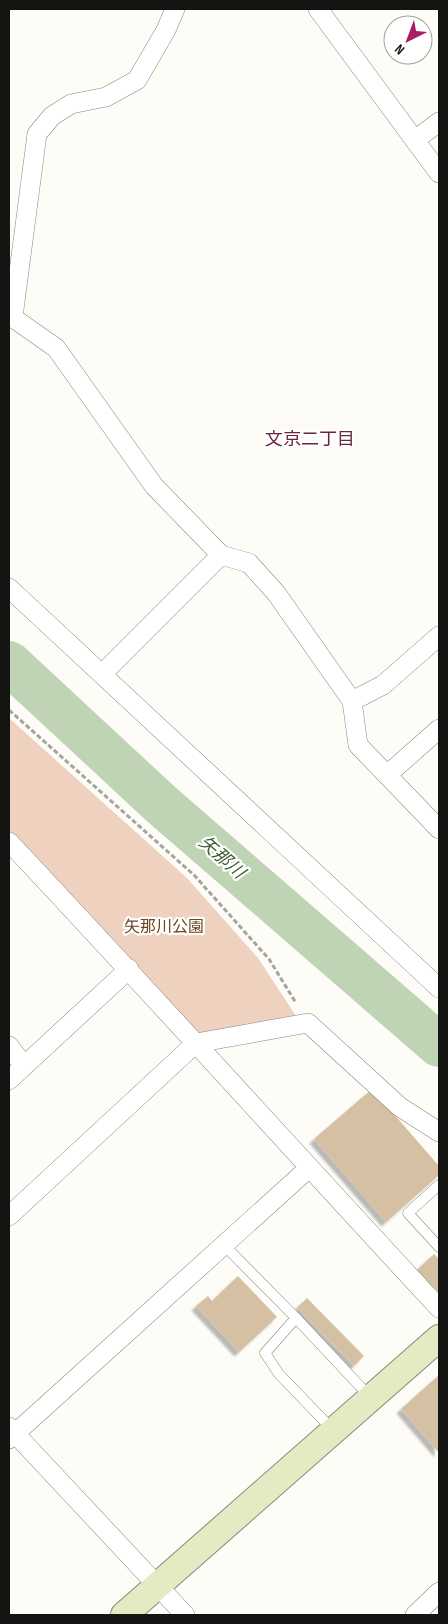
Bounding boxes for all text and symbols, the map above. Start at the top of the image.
north arrow [383,15,433,65]
text: N [391,40,408,58]
district label: 文京二丁目 [265,429,355,450]
water label: 矢那川 [194,832,250,884]
park label: 矢那川公園 [124,918,204,937]

